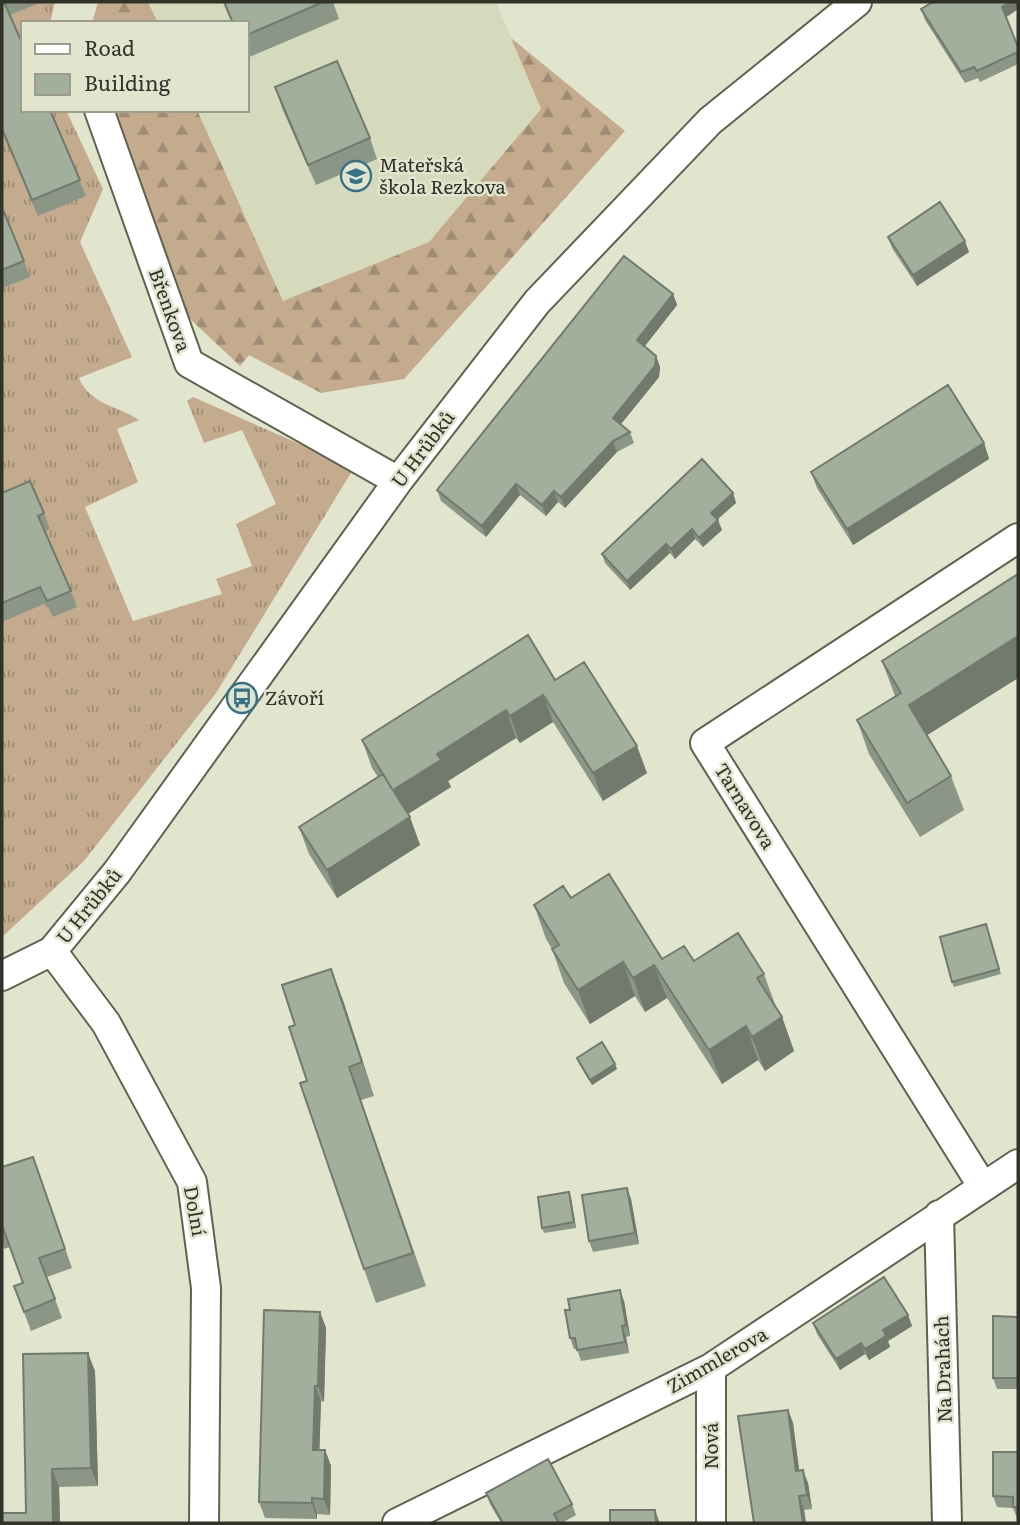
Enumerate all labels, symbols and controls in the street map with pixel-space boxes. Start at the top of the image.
legend [21,21,248,112]
text: Road [84,31,135,62]
text: Building [84,66,171,97]
place label: Mateřská škola Rezkova [379,150,507,200]
school or university icon: Mateřská škola Rezkova [339,159,373,193]
street label: Břenkova [143,264,199,356]
street label: U Hrůbků [384,404,461,493]
bus stop icon: Závoří [225,681,259,715]
place label: Závoří [265,683,324,711]
street label: Tarnavova [708,757,784,854]
street label: U Hrůbků [49,861,128,949]
street label: Dolní [178,1183,214,1238]
street label: Na Drahách [926,1315,958,1423]
street label: Zimmlerova [661,1319,773,1399]
street label: Nová [696,1422,724,1469]

